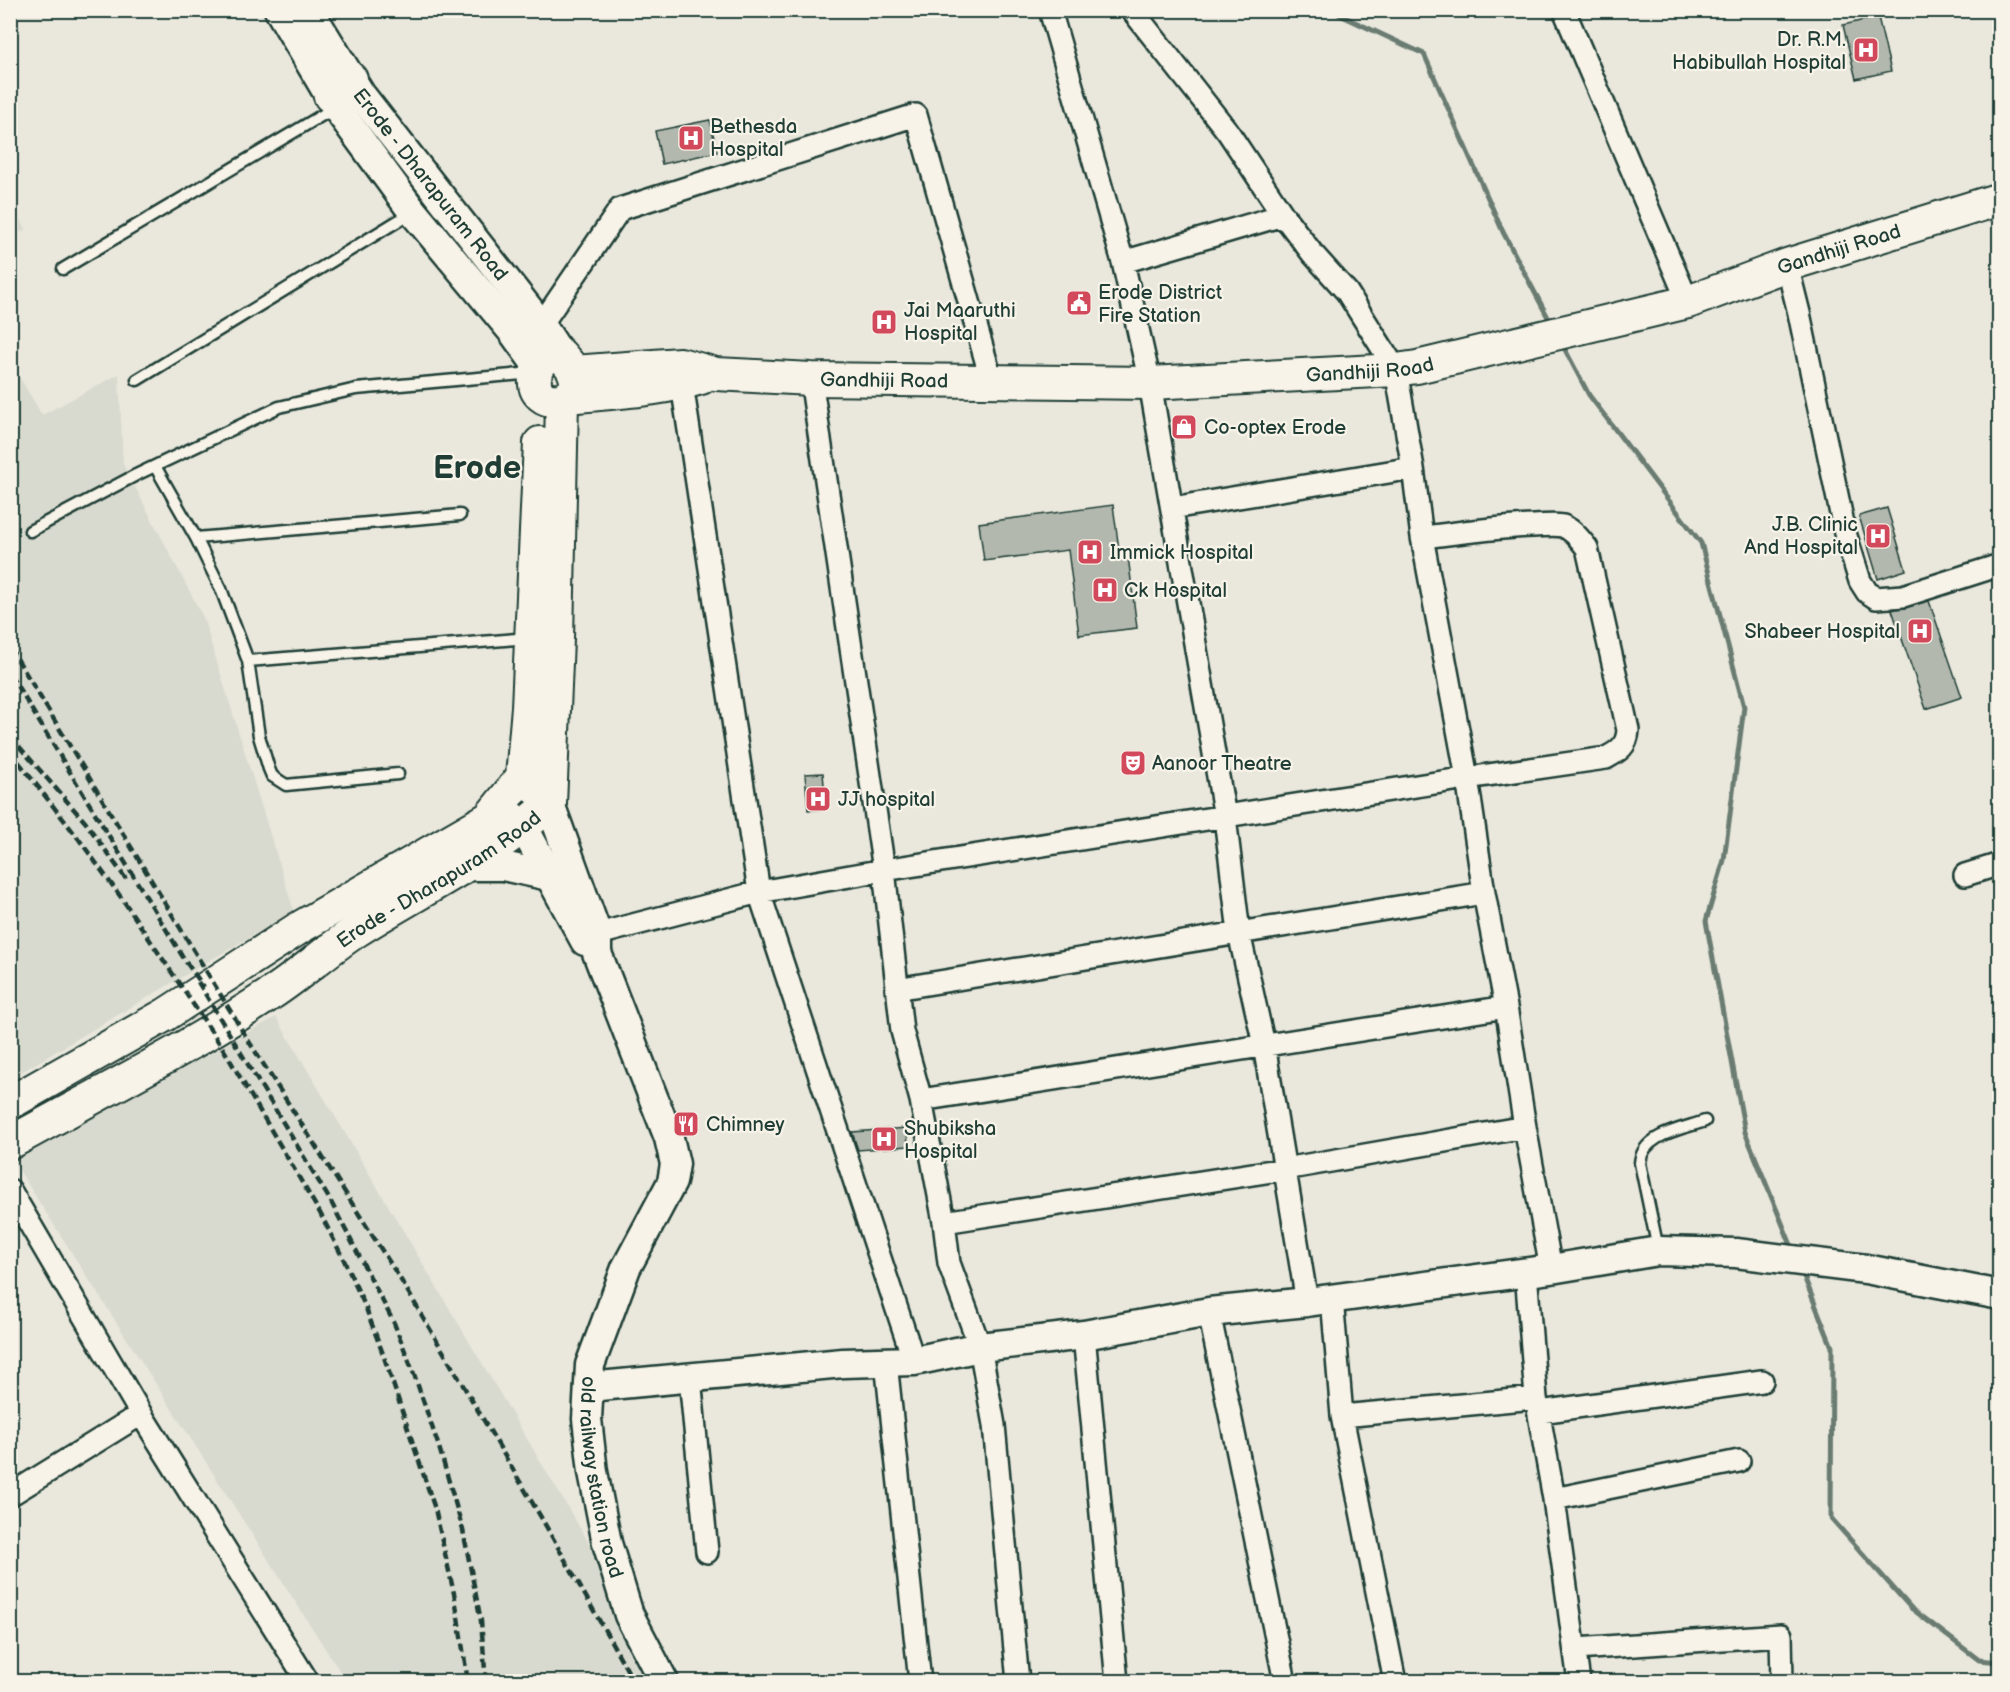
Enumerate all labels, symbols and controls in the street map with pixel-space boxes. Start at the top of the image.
place label: Dr. R.M. Habibullah Hospital [1672,28,1846,75]
hospital icon: Dr. R.M. Habibullah Hospital [1851,35,1881,65]
street label: Erode - Dharapuram Road [347,84,513,286]
place label: Bethesda Hospital [710,115,797,162]
hospital icon: Bethesda Hospital [676,123,706,153]
street label: Gandhiji Road [1774,219,1904,281]
place label: Erode District Fire Station [1098,281,1222,328]
public building icon: Erode District Fire Station [1064,288,1094,318]
place label: Jai Maaruthi Hospital [904,299,1016,346]
hospital icon: Jai Maaruthi Hospital [869,307,899,337]
street label: Gandhiji Road [1305,352,1436,388]
street label: Gandhiji Road [820,368,948,394]
shop icon: Co-optex Erode [1169,412,1199,442]
place label: Co-optex Erode [1204,416,1346,440]
district label: Erode [433,449,521,488]
place label: J.B. Clinic And Hospital [1744,513,1858,560]
hospital icon: J.B. Clinic And Hospital [1863,521,1893,551]
hospital icon: Immick Hospital [1075,537,1105,567]
place label: Immick Hospital [1110,541,1253,565]
hospital icon: Ck Hospital [1090,575,1120,605]
place label: Ck Hospital [1124,579,1227,603]
hospital icon: Shabeer Hospital [1905,616,1935,646]
place label: Shabeer Hospital [1744,620,1900,644]
theatre icon: Aanoor Theatre [1118,748,1148,778]
place label: Aanoor Theatre [1152,752,1292,776]
hospital icon: JJ hospital [803,784,833,814]
place label: JJ hospital [838,788,935,812]
street label: Erode - Dharapuram Road [332,806,546,954]
restaurant icon: Chimney [671,1109,701,1139]
place label: Chimney [706,1113,784,1137]
place label: Shubiksha Hospital [904,1117,996,1164]
hospital icon: Shubiksha Hospital [869,1124,899,1154]
street label: old railway station road [574,1376,628,1581]

